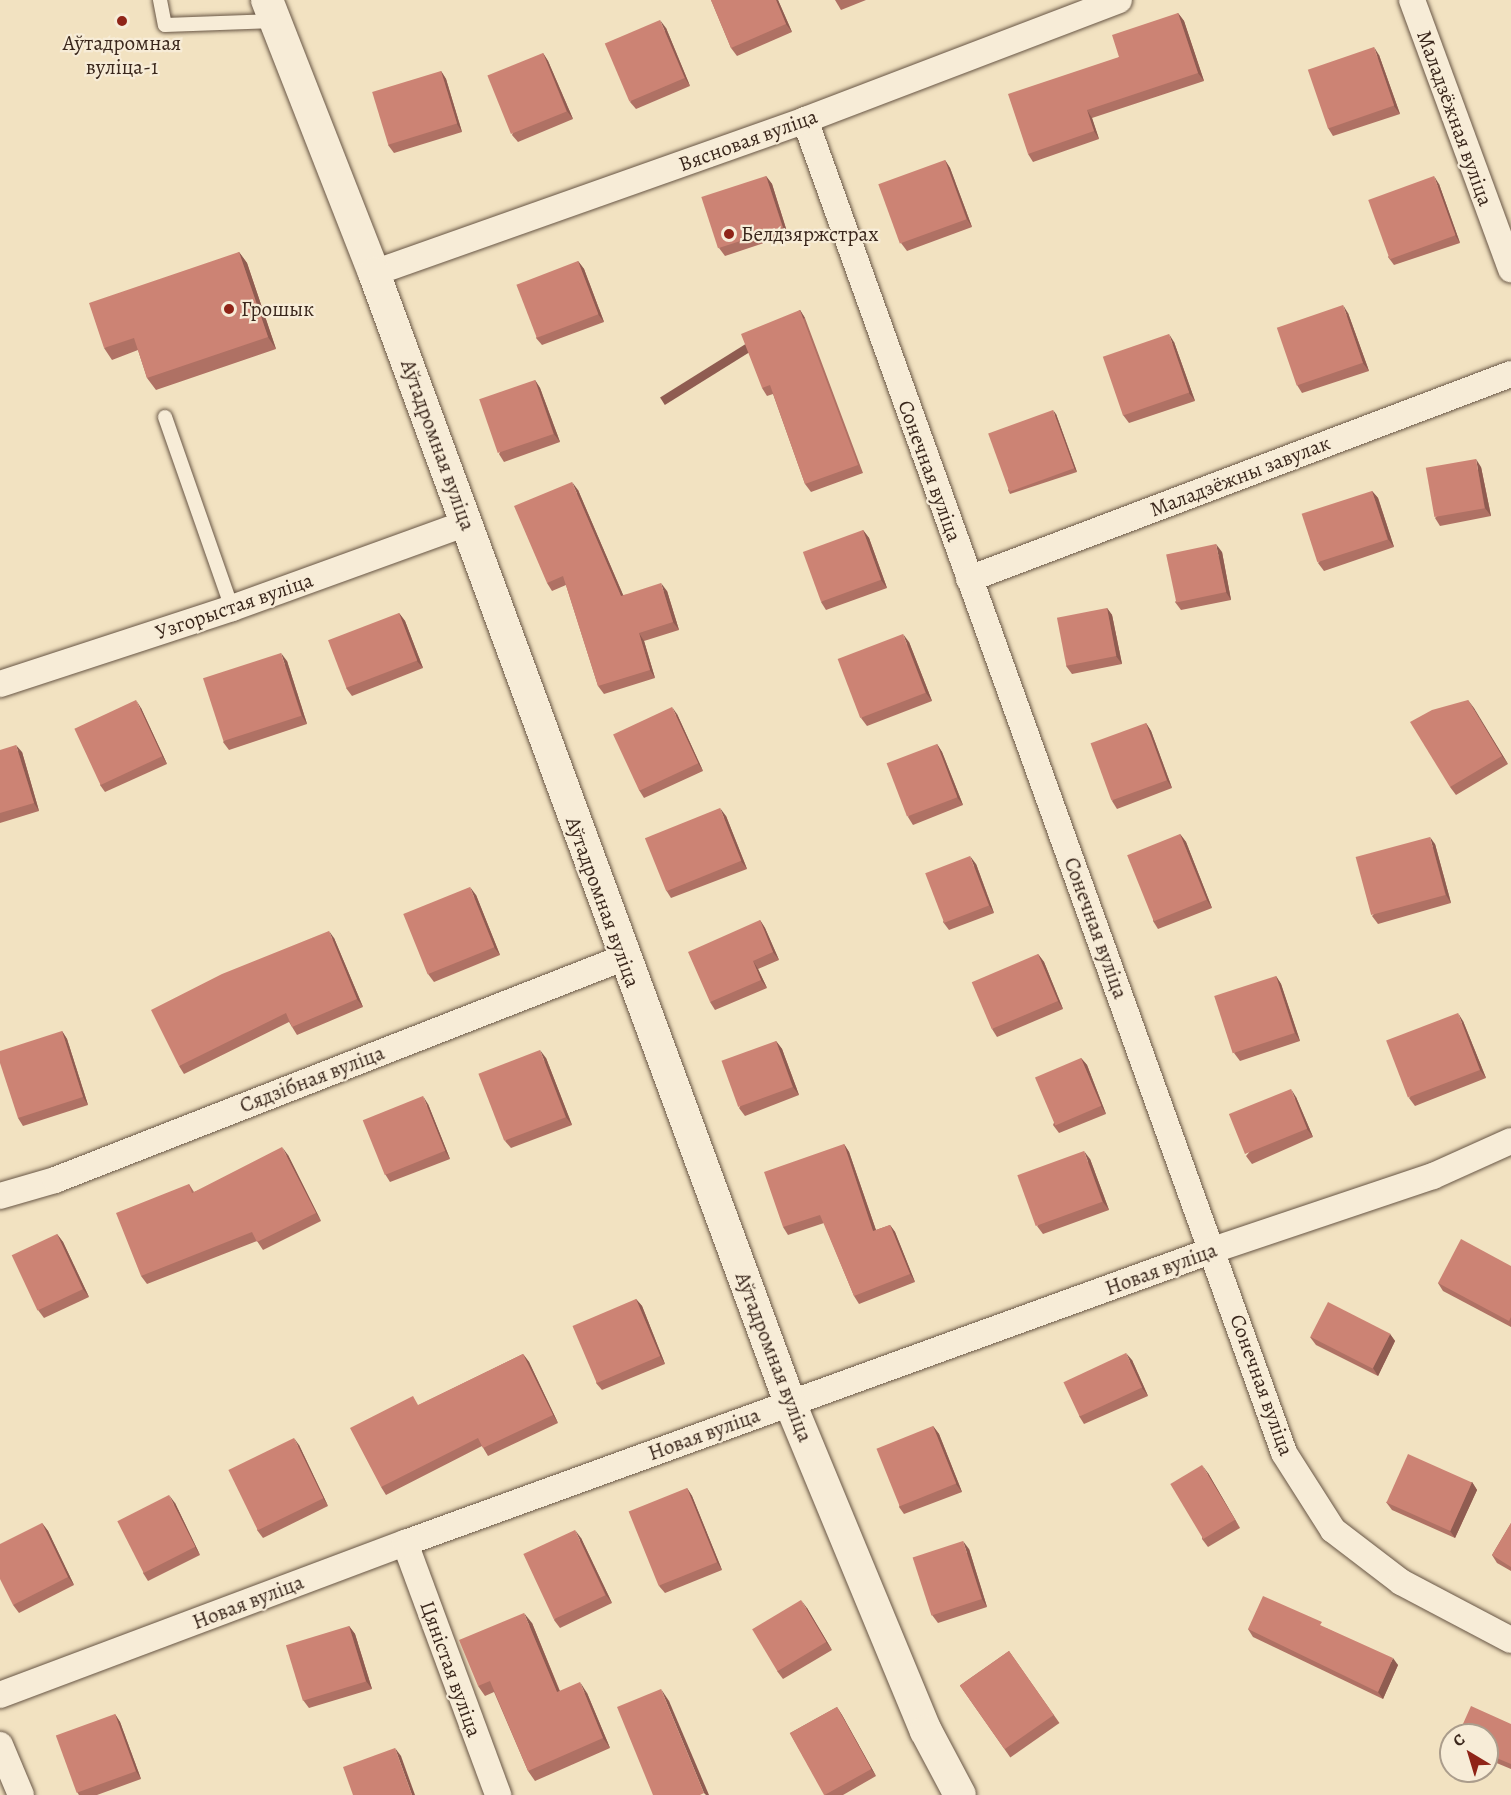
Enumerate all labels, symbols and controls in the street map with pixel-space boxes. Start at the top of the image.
marker: Аўтадромная вуліца-1 [115,14,129,28]
street label: Маладзёжная вуліца [1412,27,1498,209]
place label: Аўтадромная вуліца-1 [63,30,181,80]
street label: Вясновая вуліца [675,103,821,177]
place label: Белдзяржстрах [741,221,878,247]
marker: Белдзяржстрах [722,227,736,241]
place label: Грошык [241,296,314,322]
marker: Грошык [222,302,236,316]
street label: Аўтадромная вуліца [395,356,481,534]
street label: Сонечная вуліца [893,397,967,545]
street label: Маладзёжны завулак [1146,430,1334,522]
street label: Узгорыстая вуліца [152,567,316,645]
street label: Аўтадромная вуліца [560,813,646,991]
street label: Сонечная вуліца [1059,854,1133,1002]
street label: Сядзібная вуліца [236,1040,388,1118]
street label: Новая вуліца [1102,1237,1220,1301]
street label: Аўтадромная вуліца [730,1269,818,1445]
street label: Сонечная вуліца [1225,1311,1299,1459]
street label: Новая вуліца [645,1402,763,1466]
street label: Новая вуліца [189,1569,307,1635]
street label: Цяністая вуліца [415,1598,487,1740]
north arrow [1439,1723,1499,1783]
text: С [1448,1729,1470,1752]

